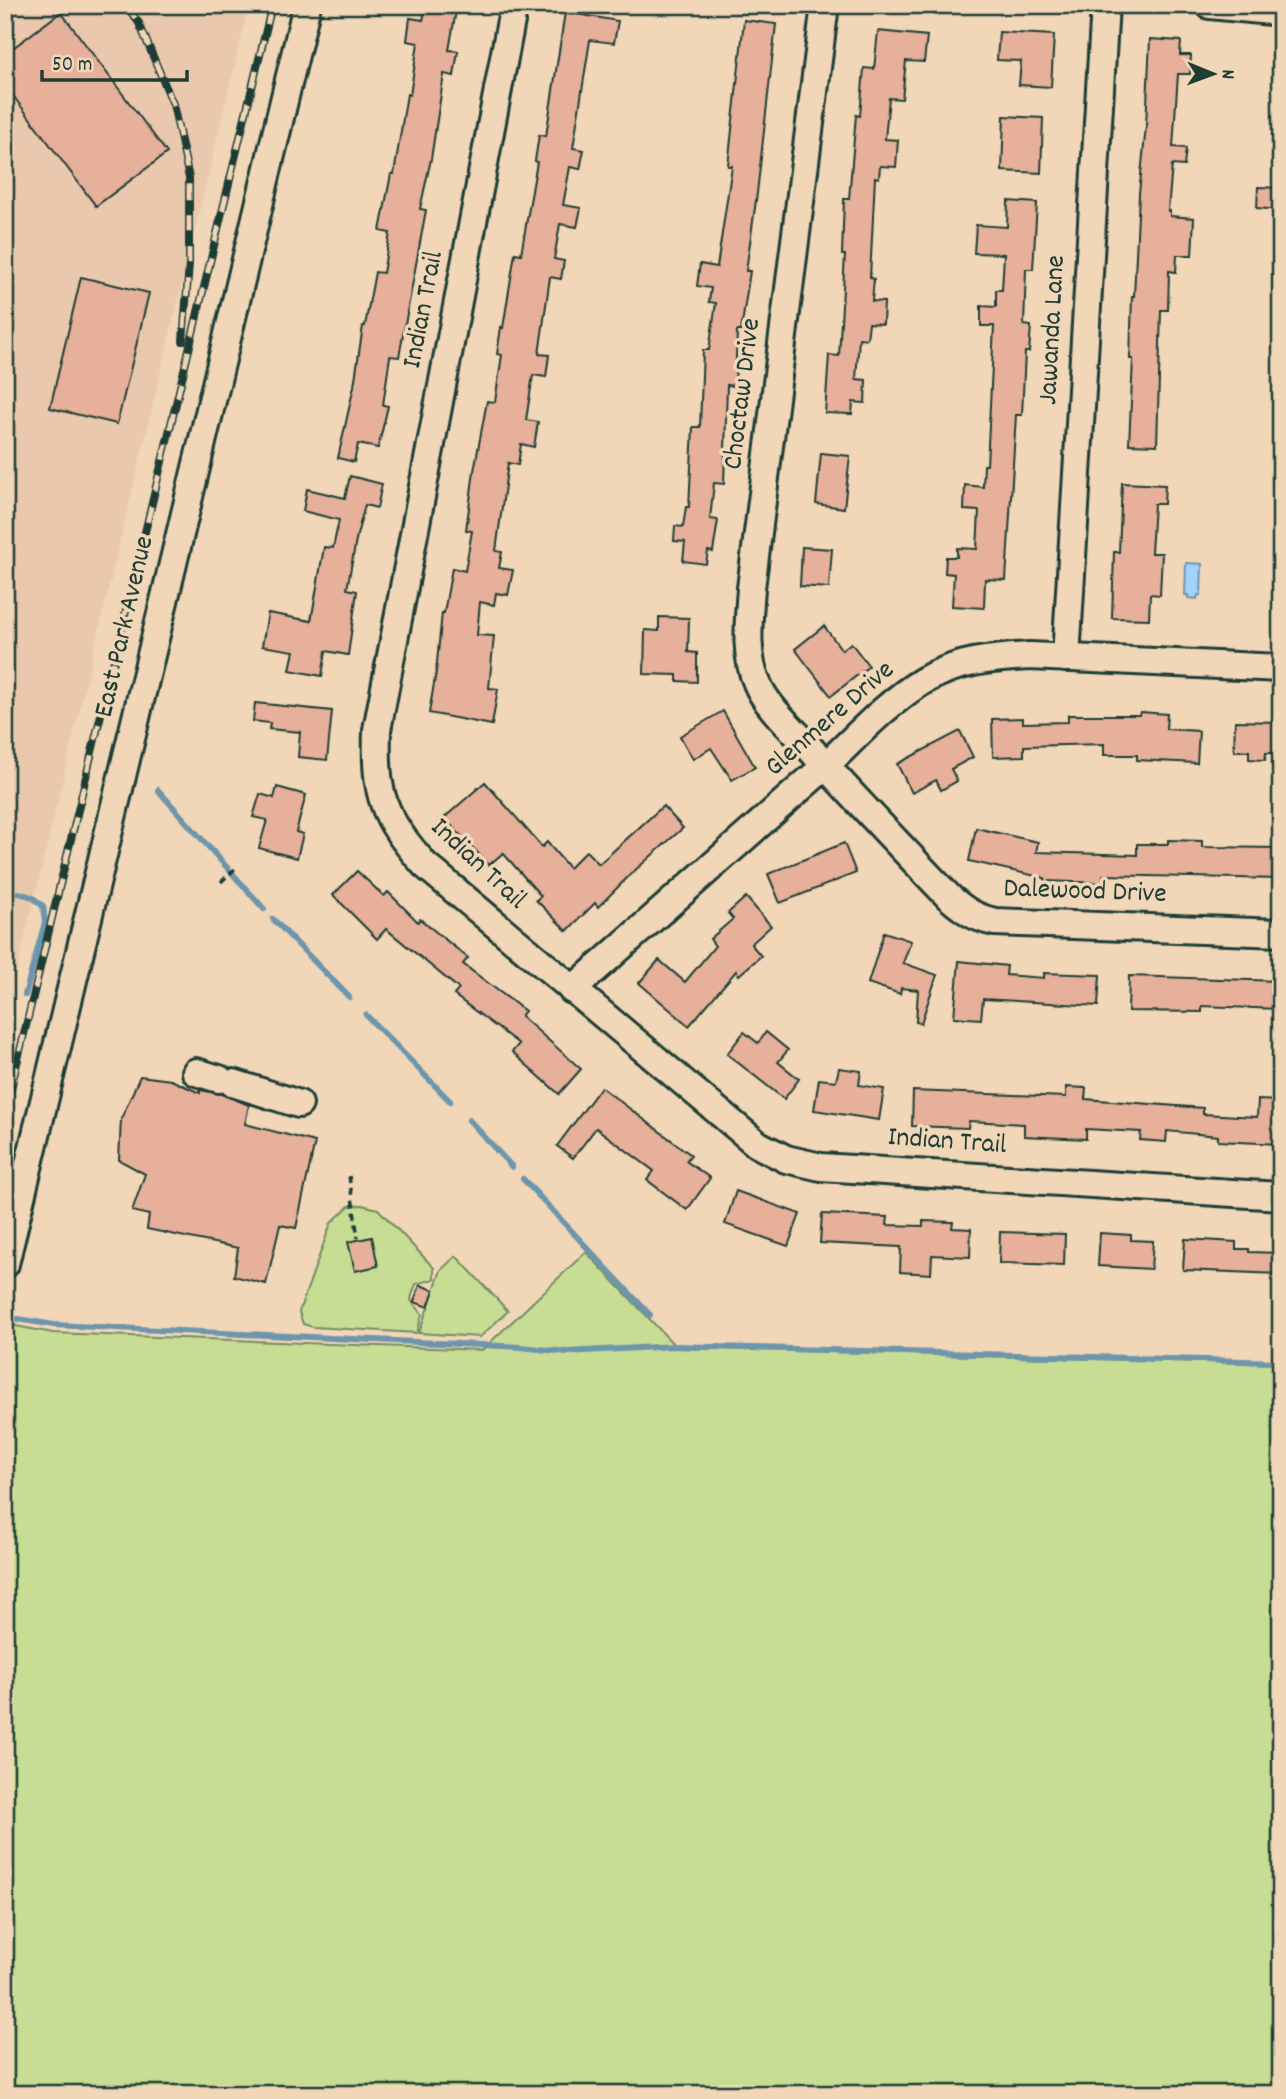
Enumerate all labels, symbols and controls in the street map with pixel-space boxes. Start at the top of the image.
scale bar [42,38,187,82]
north arrow [1178,38,1248,108]
text: 50 m [52,51,92,81]
text: N [1213,69,1240,79]
street label: Indian Trail [394,248,456,372]
street label: Jawanda Lane [1030,254,1078,406]
street label: Choctaw Drive [715,316,773,472]
street label: East Park Avenue [86,532,166,722]
street label: Glenmere Drive [757,652,905,788]
street label: Indian Trail [420,810,534,920]
street label: Dalewood Drive [1003,870,1167,916]
street label: Indian Trail [886,1119,1008,1167]

